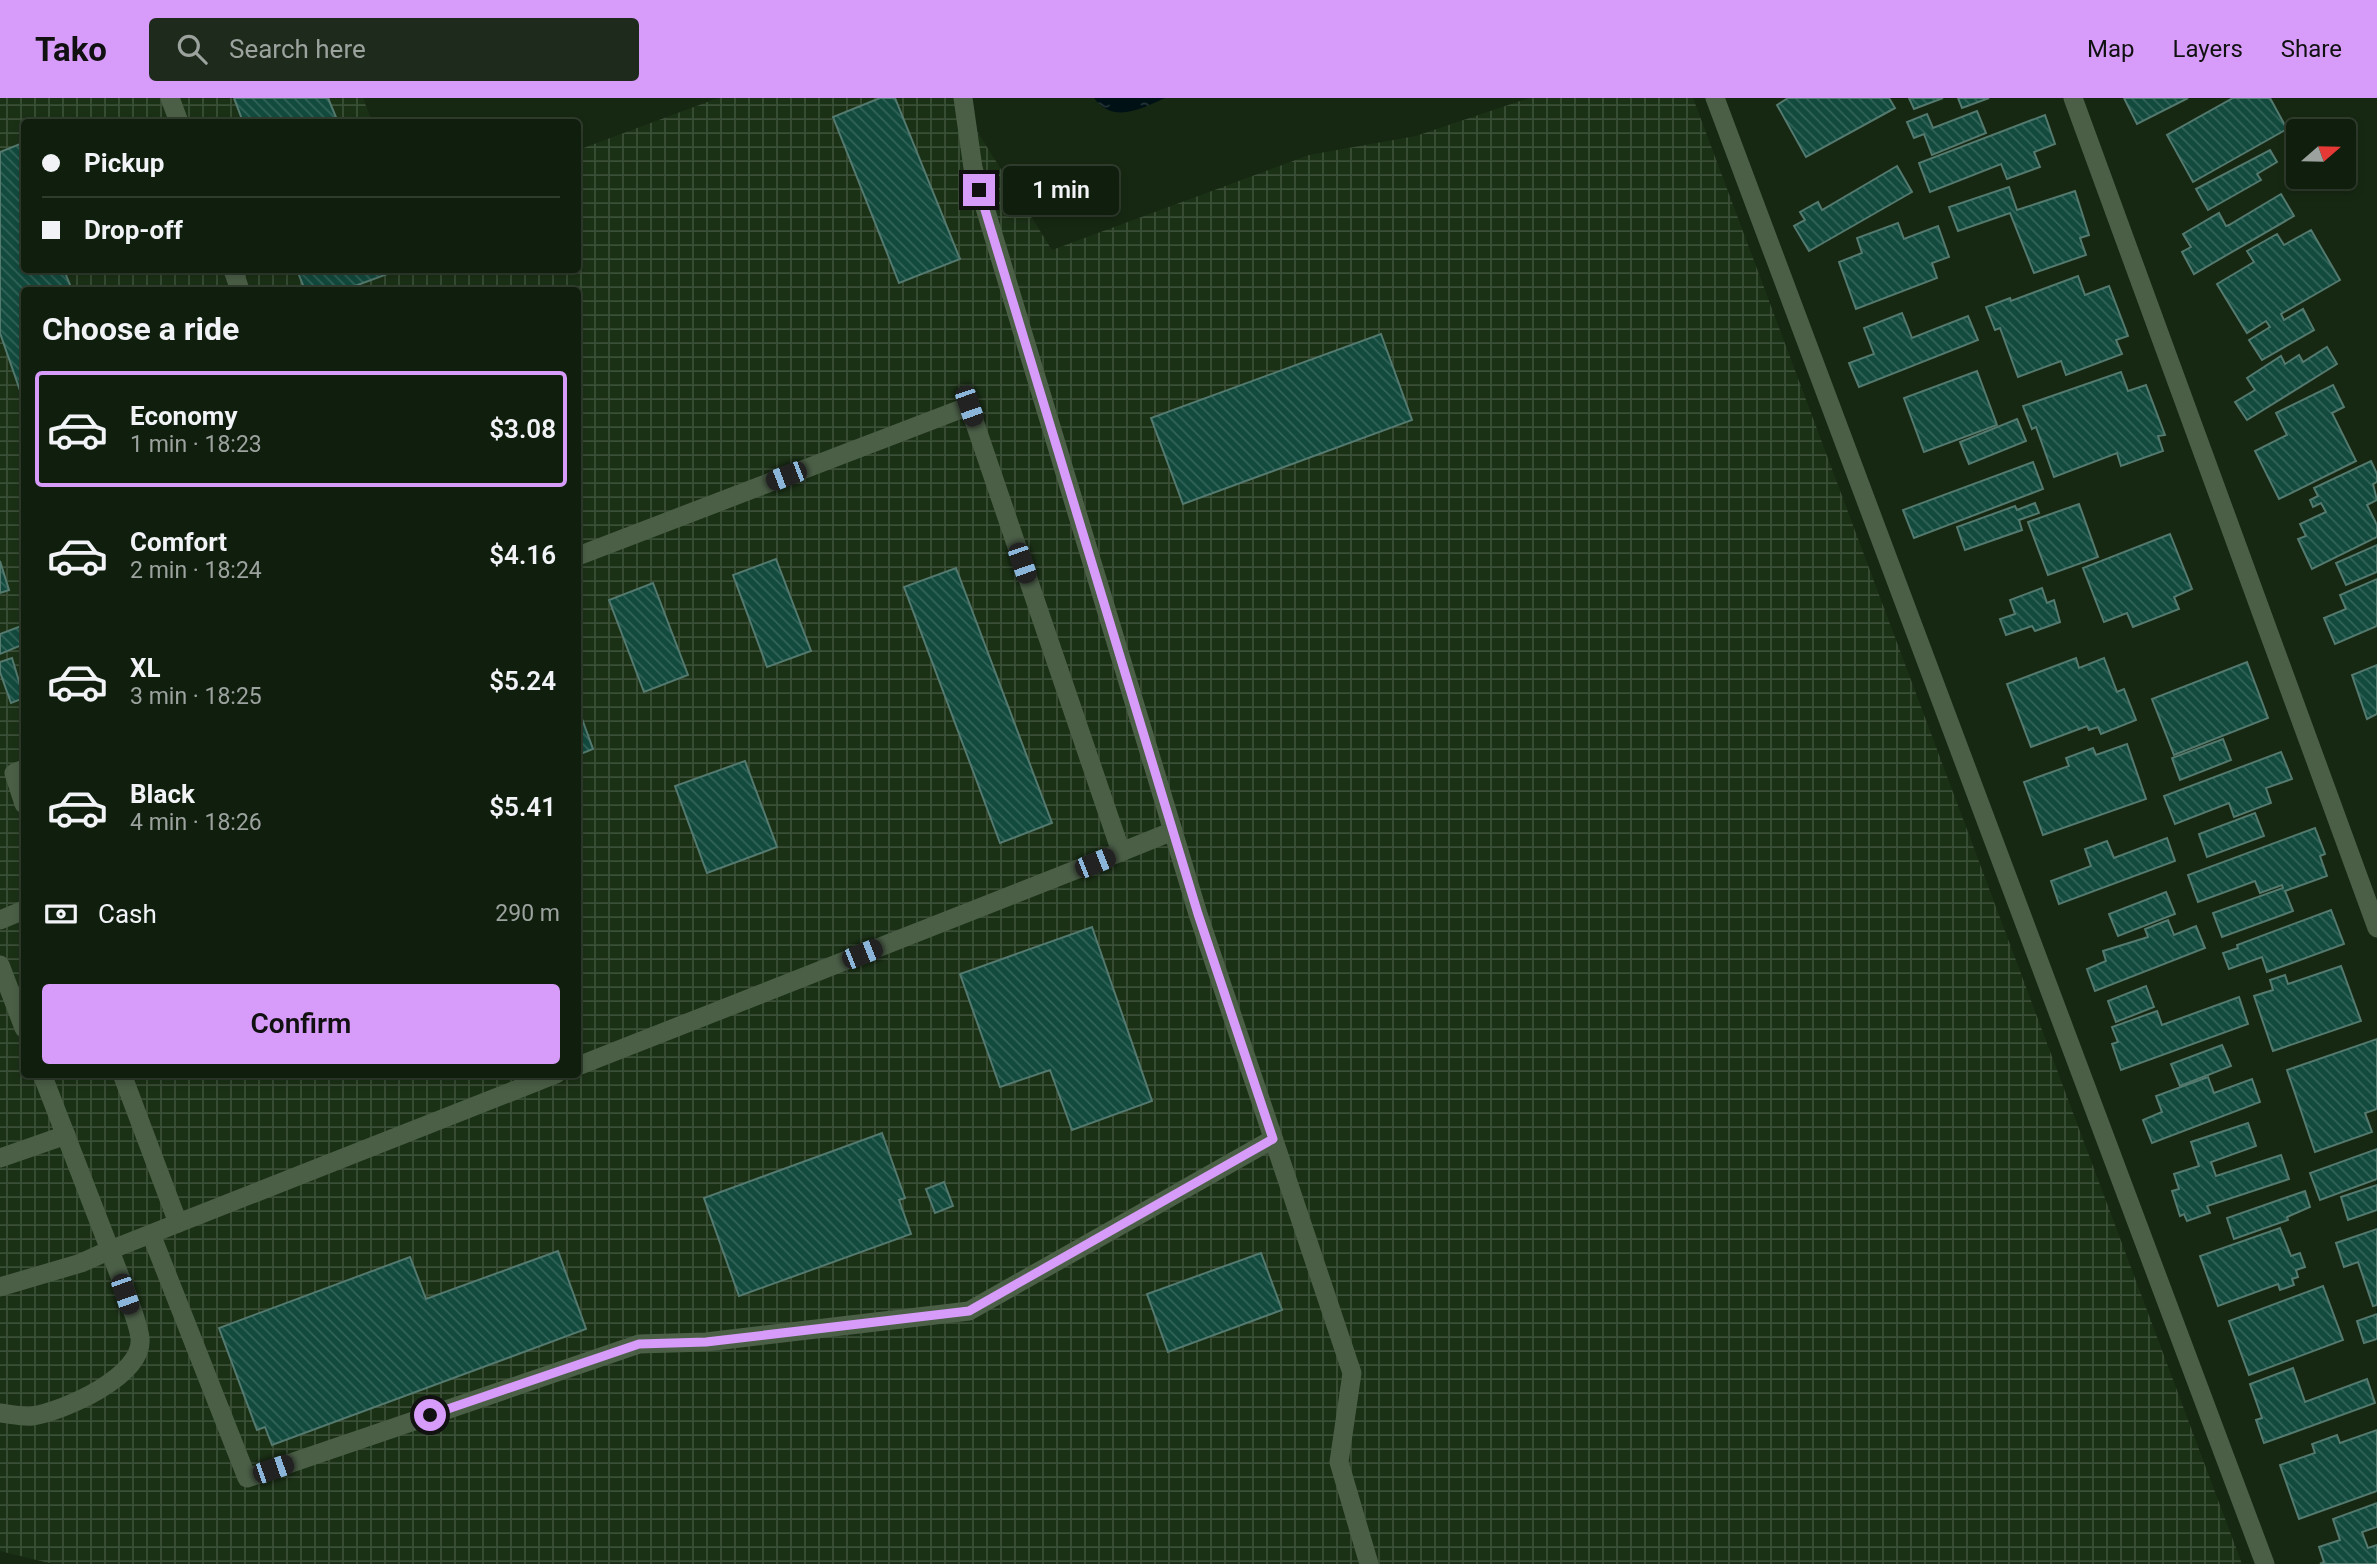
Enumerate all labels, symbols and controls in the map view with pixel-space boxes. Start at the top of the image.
search box [149,18,639,81]
text: Tako [35,30,107,69]
icon: search [173,30,211,68]
text: Search here [229,34,366,64]
text: Map [2087,35,2135,63]
text: Layers [2173,35,2243,63]
text: Share [2281,35,2342,63]
north arrow [2286,119,2356,189]
map controls [2286,119,2356,189]
text: Pickup [84,148,164,178]
callout: 1 min [1004,166,1119,214]
route end [963,174,995,206]
text: 1 min [1032,177,1090,204]
text: Drop-off [84,215,183,245]
text: Choose a ride [42,310,239,348]
car [953,383,986,429]
icon: car [46,398,109,461]
text: Economy [130,401,237,431]
text: $3.08 [489,414,556,444]
text: 1 min · 18:23 [130,431,262,458]
car [763,459,810,493]
icon: car [46,524,109,587]
text: Comfort [130,527,227,557]
text: $4.16 [489,540,556,570]
car [1006,540,1039,586]
text: 2 min · 18:24 [130,557,262,584]
icon: car [46,650,109,713]
text: XL [130,653,161,683]
text: $5.24 [489,666,556,696]
text: 3 min · 18:25 [130,683,262,710]
icon: car [46,776,109,839]
text: Black [130,779,195,809]
text: $5.41 [489,792,556,822]
text: 4 min · 18:26 [130,809,262,836]
car [1072,845,1119,881]
icon: cash [42,895,80,933]
text: Cash [98,899,157,929]
text: 290 m [495,900,560,927]
car [839,936,886,972]
button: Confirm [42,984,560,1064]
car [109,1271,142,1317]
route start [414,1399,446,1431]
car [250,1452,297,1486]

